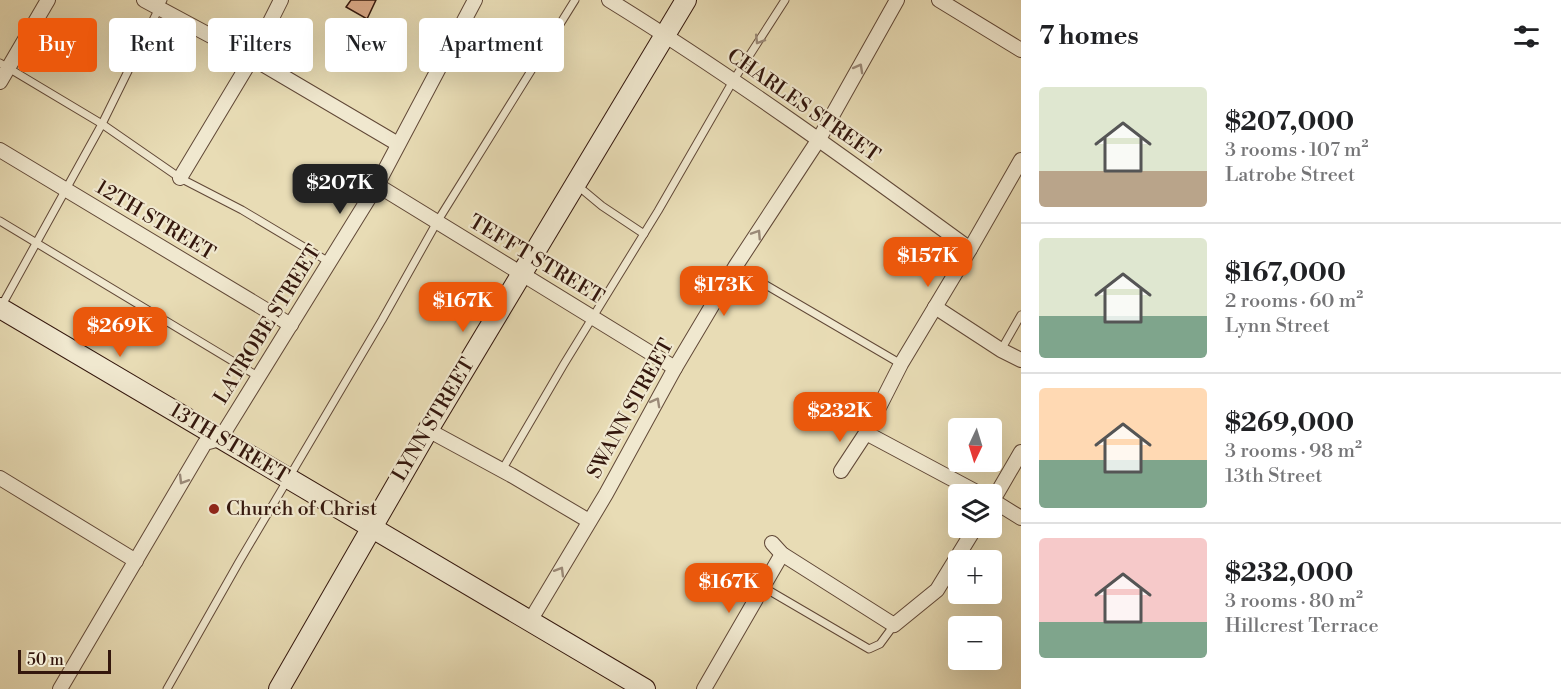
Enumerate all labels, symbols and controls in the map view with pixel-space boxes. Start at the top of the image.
chip: Buy [18,18,97,72]
chip: Rent [109,18,196,72]
chip: Filters [208,18,313,72]
chip: New [325,18,407,72]
chip: Apartment [419,18,564,72]
text: 7 homes [1039,20,1139,52]
icon: filters [1510,20,1543,53]
one-way arrow [755,33,766,44]
street label: CHARLES STREET [722,44,884,168]
one-way arrow [851,64,863,74]
text: $207,000 [1225,106,1354,138]
icon: home [1087,111,1159,183]
text: 3 rooms · 107 m² [1225,138,1369,163]
text: Latrobe Street [1225,163,1355,188]
pin: $207K [298,164,382,215]
text: $207K [307,171,373,196]
street label: 12TH STREET [91,175,219,267]
street label: TEFFT STREET [464,210,608,310]
one-way arrow [749,230,760,241]
pin: $157K [886,237,970,288]
street label: LATROBE STREET [209,241,327,409]
text: $157K [897,244,959,269]
text: $167,000 [1225,257,1346,289]
icon: home [1087,262,1159,334]
pin: $173K [682,266,766,317]
text: $173K [694,273,754,298]
pin: $167K [421,282,505,333]
text: $167K [433,289,493,314]
text: 2 rooms · 60 m² [1225,289,1363,314]
pin: $269K [78,307,162,358]
text: $269K [87,314,153,339]
text: Lynn Street [1225,314,1330,339]
street label: SWANN STREET [582,335,680,483]
street label: LYNN STREET [387,354,481,486]
pin: $232K [798,392,882,443]
one-way arrow [649,397,660,408]
street label: 13TH STREET [165,399,293,489]
text: $232K [807,399,873,424]
text: $269,000 [1225,407,1354,439]
icon: home [1087,412,1159,484]
north arrow [948,418,1002,472]
map controls [948,418,1002,670]
text: 3 rooms · 98 m² [1225,439,1362,464]
text: 13th Street [1225,464,1322,489]
one-way arrow [179,474,191,484]
button: layers [948,484,1002,538]
place label: Church of Christ [226,497,377,522]
marker: Church of Christ [207,502,221,516]
button: + [948,550,1002,604]
text: $232,000 [1225,557,1353,589]
icon: home [1087,562,1159,634]
pin: $167K [687,563,771,614]
one-way arrow [552,567,564,577]
text: $167K [699,570,759,595]
text: 3 rooms · 80 m² [1225,589,1363,614]
text: Hillcrest Terrace [1225,614,1379,639]
button: − [948,616,1002,670]
scale bar [18,647,111,674]
text: 50 m [27,650,64,670]

